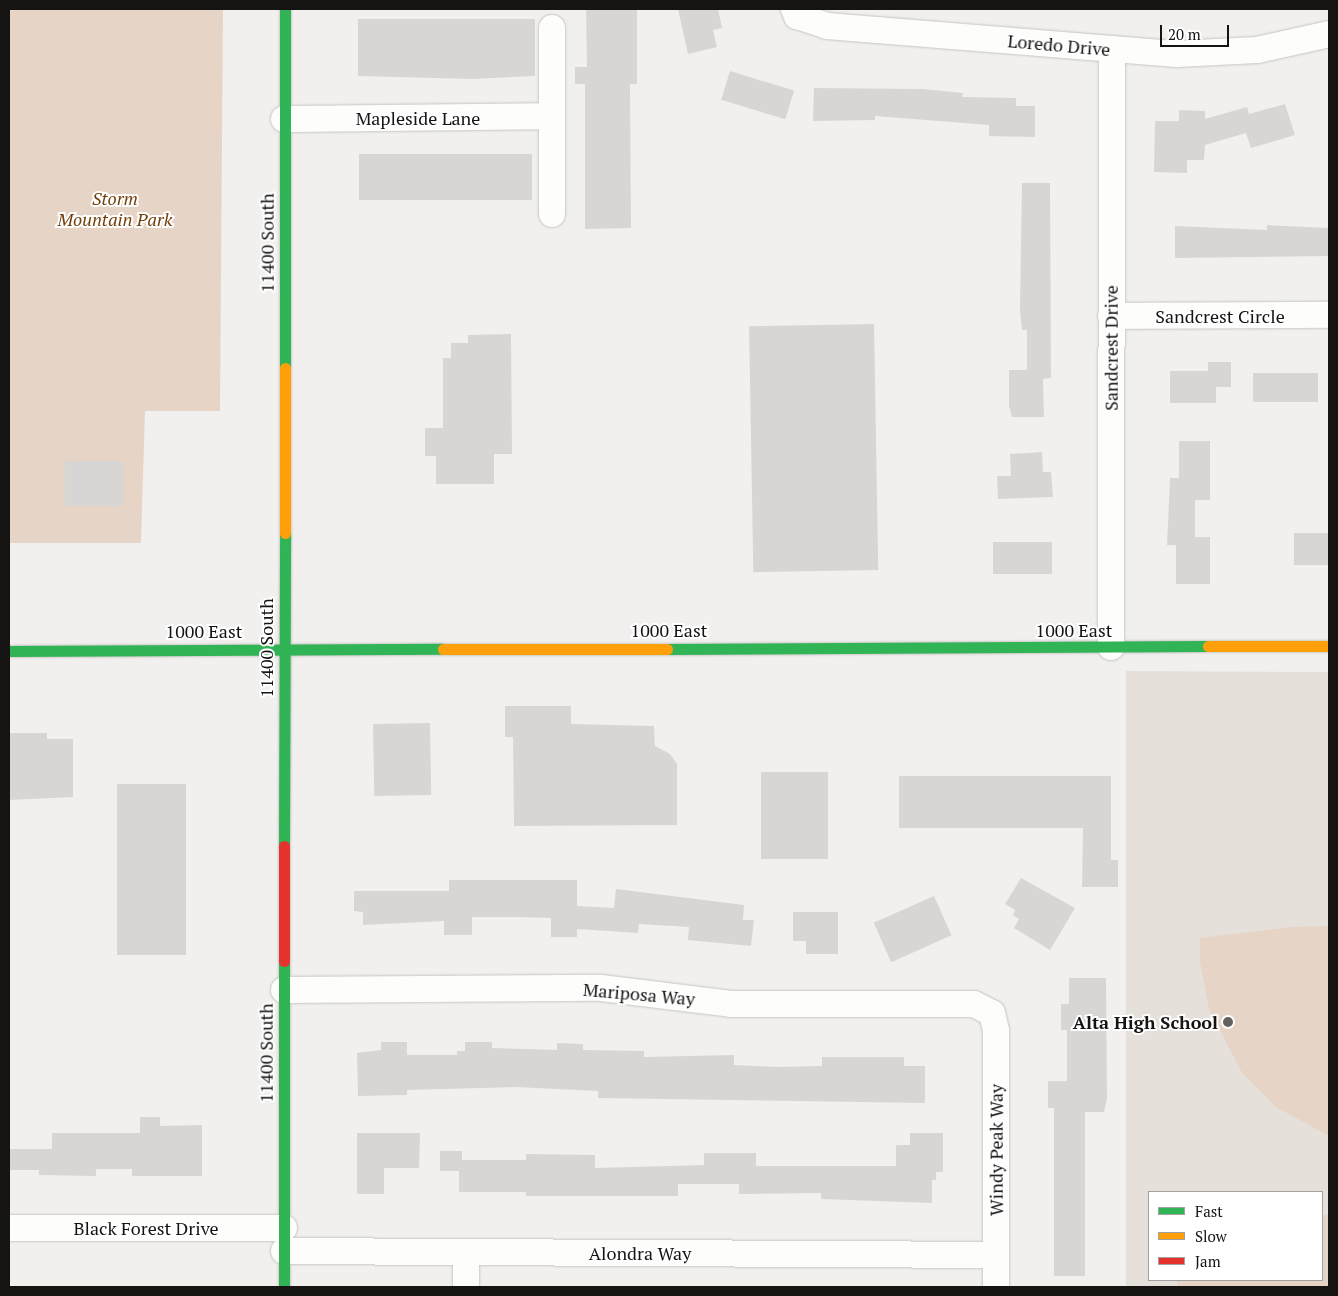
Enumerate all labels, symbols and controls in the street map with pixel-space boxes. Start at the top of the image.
scale bar [1163,15,1232,47]
text: 20 m [1168,24,1201,44]
street label: Loredo Drive [1007,30,1111,60]
street label: Mapleside Lane [356,107,480,129]
park label: Storm Mountain Park [58,188,172,230]
street label: 11400 South [256,193,278,293]
street label: Sandcrest Drive [1100,285,1122,411]
street label: Sandcrest Circle [1155,305,1285,327]
street label: 11400 South [255,598,277,698]
street label: 1000 East [631,619,707,641]
street label: 1000 East [1036,619,1112,641]
street label: 1000 East [166,620,242,642]
street label: Mariposa Way [582,978,696,1010]
street label: 11400 South [255,1003,277,1103]
place label: Alta High School [1073,1011,1218,1033]
marker: Alta High School [1222,1016,1234,1028]
street label: Windy Peak Way [985,1084,1007,1216]
legend [1148,1191,1323,1281]
text: Fast [1195,1201,1223,1221]
street label: Black Forest Drive [73,1217,219,1239]
text: Slow [1195,1226,1227,1246]
street label: Alondra Way [589,1242,691,1264]
text: Jam [1195,1251,1221,1271]

